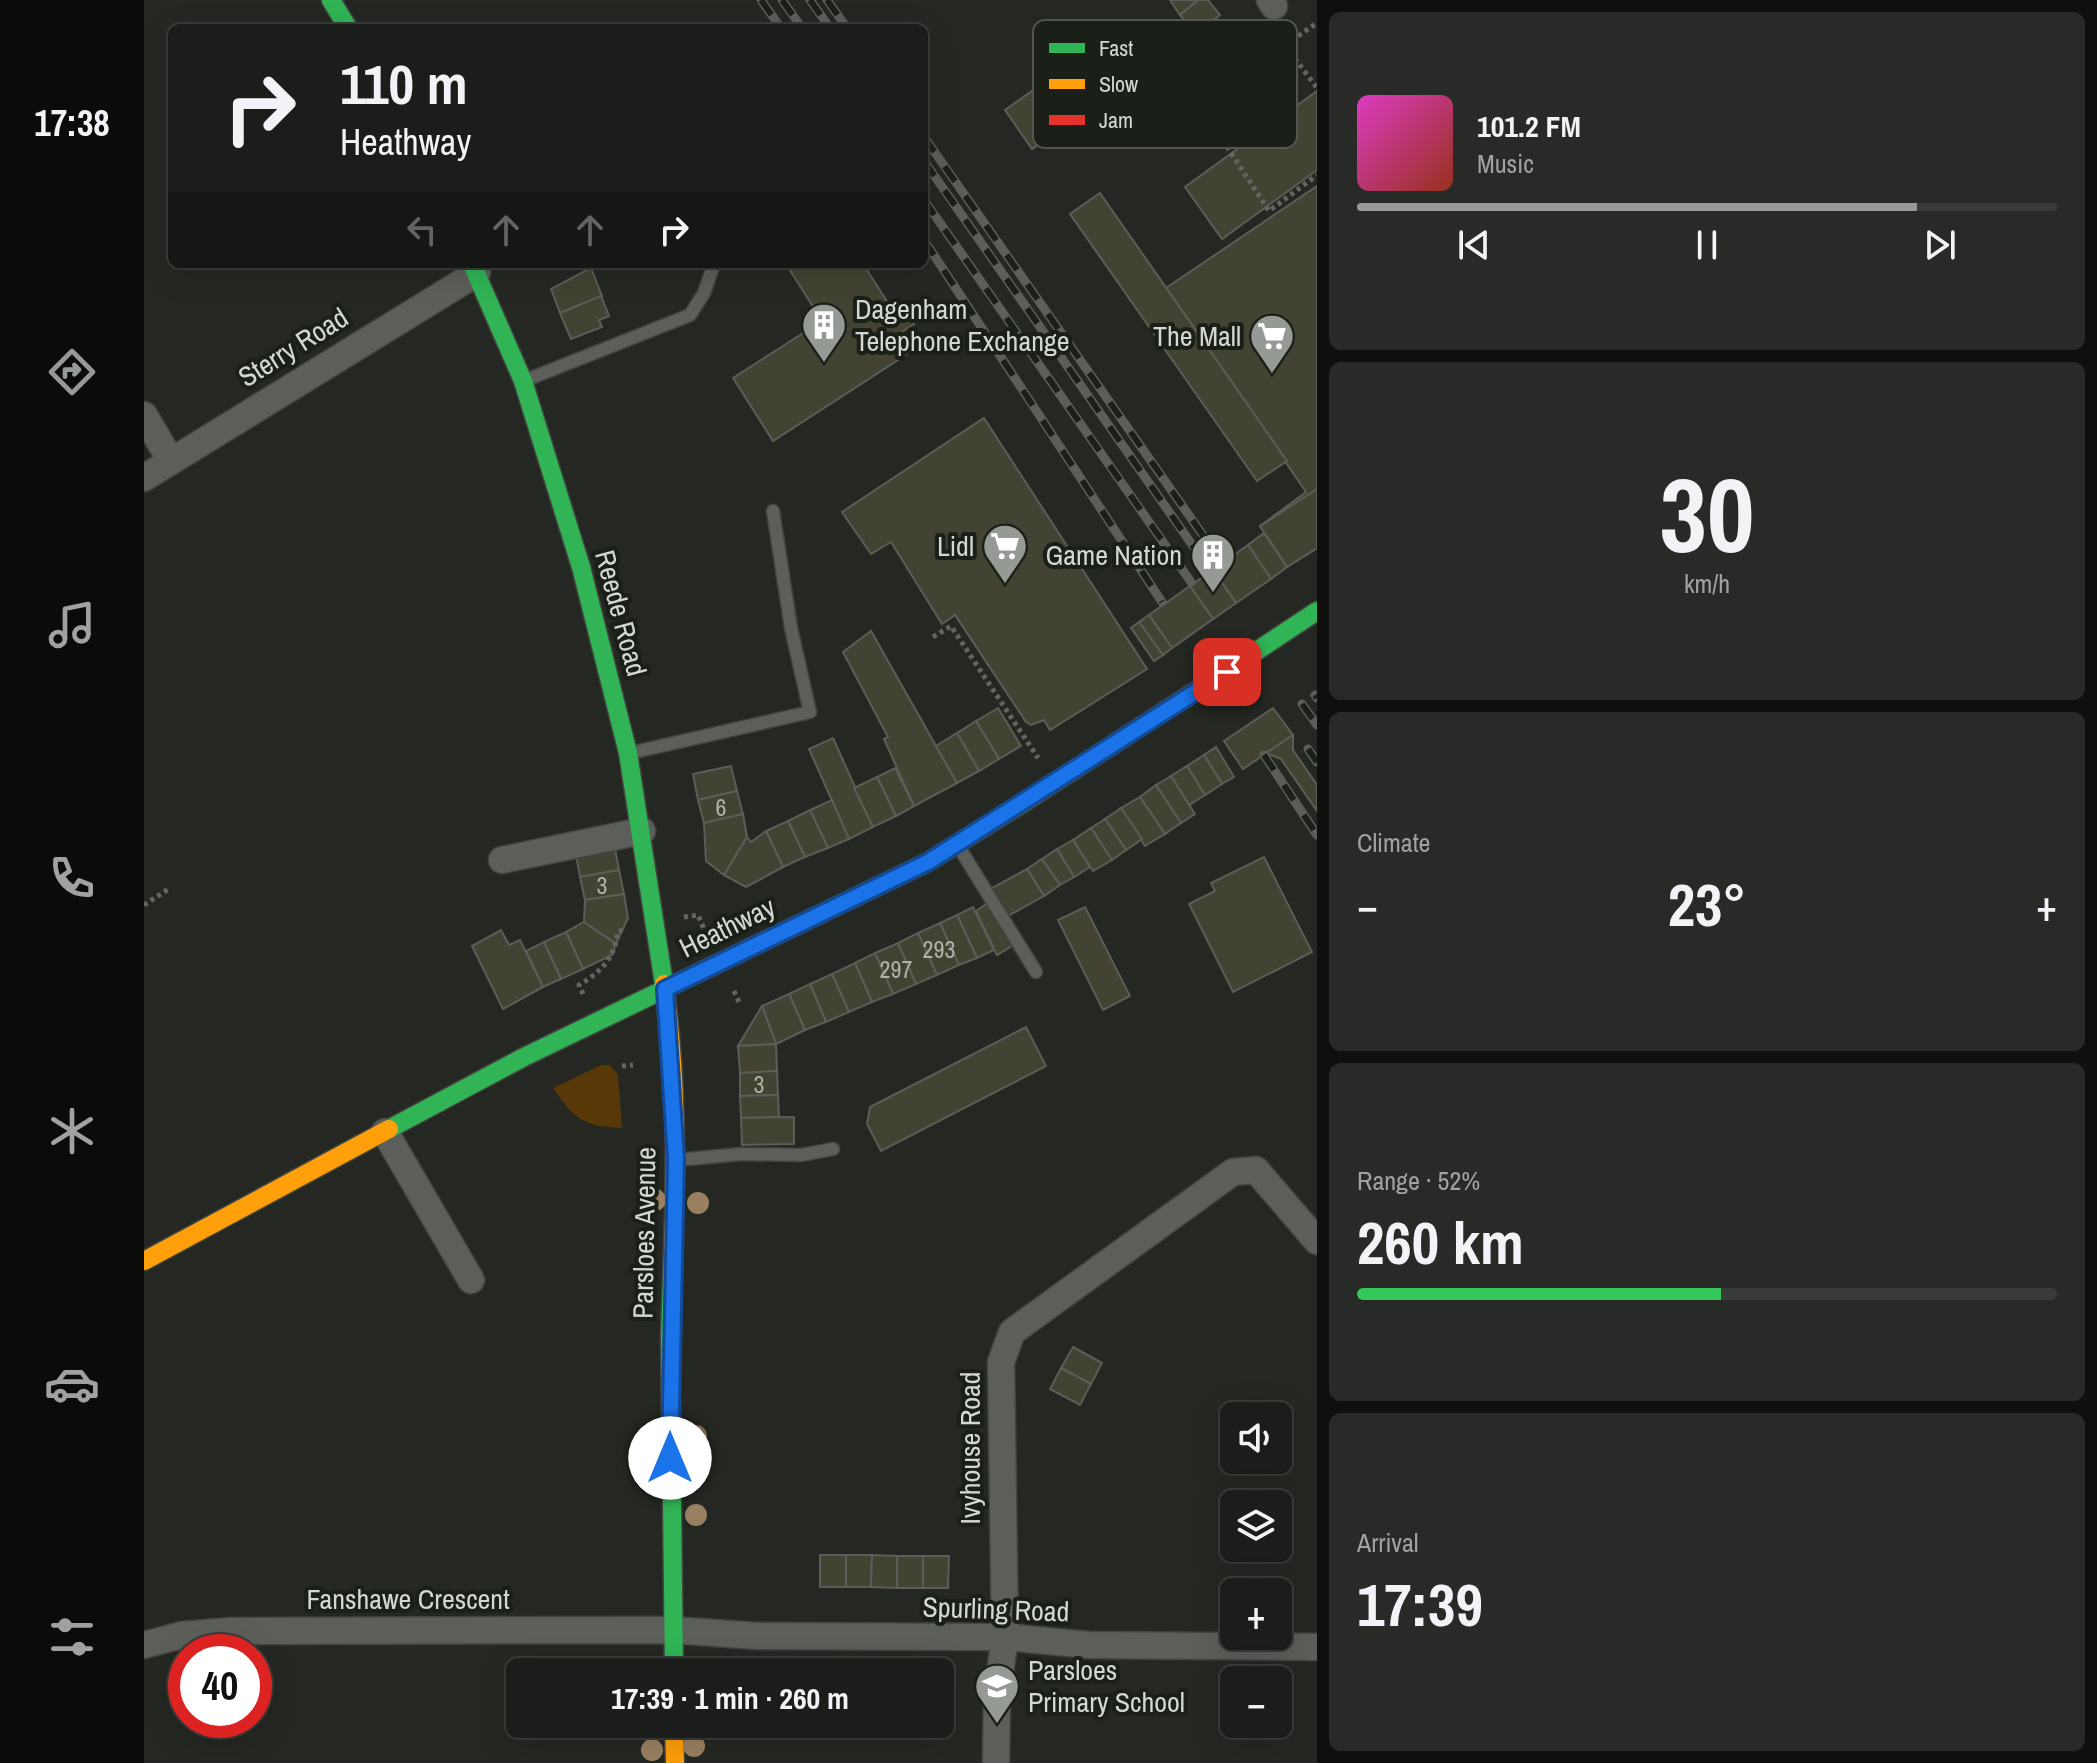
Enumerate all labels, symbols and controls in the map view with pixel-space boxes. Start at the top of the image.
legend [1033,20,1297,148]
text: Fast [1099,33,1133,63]
text: 110 m [340,46,468,121]
icon: right [208,56,312,160]
text: Slow [1099,69,1138,99]
text: 17:38 [34,99,110,147]
text: Jam [1099,105,1133,135]
text: 101.2 FM [1477,106,1581,146]
text: Heathway [340,118,471,166]
text: Music [1477,146,1534,181]
icon: left [400,208,444,252]
icon: ahead [484,208,528,252]
icon: ahead [568,208,612,252]
icon: right [652,208,696,252]
icon: previous [1452,223,1496,267]
icon: pause [1685,223,1729,267]
icon: next [1918,223,1962,267]
place label: Dagenham Telephone Exchange [855,290,1069,360]
street label: Sterry Road [231,298,355,396]
building icon: Dagenham Telephone Exchange [800,301,848,364]
supermarket icon: The Mall [1248,312,1296,375]
place label: The Mall [1153,317,1241,355]
icon: directions [44,344,100,400]
text: 30 [1660,444,1754,584]
supermarket icon: Lidl [981,522,1029,585]
place label: Lidl [937,527,974,565]
building icon: Game Nation [1189,531,1237,594]
place label: Game Nation [1045,536,1182,574]
street label: Reede Road [586,546,656,680]
text: km/h [1684,566,1730,601]
icon: music [44,597,100,653]
pin [1193,638,1261,706]
icon: arrive [1205,650,1249,694]
house number: 6 [716,791,726,823]
text: Climate [1357,825,1430,860]
icon: phone [44,850,100,906]
text: 23° [1668,864,1746,945]
house number: 3 [597,869,607,901]
text: − [1357,875,1378,935]
text: + [2036,875,2057,935]
street label: Heathway [673,887,782,966]
house number: 293 [923,933,955,965]
house number: 297 [880,953,912,985]
house number: 3 [754,1068,764,1100]
icon: climate [44,1103,100,1159]
street label: Parsloes Avenue [624,1147,664,1319]
text: Range · 52% [1357,1163,1480,1198]
text: 260 km [1357,1202,1524,1283]
icon: car [44,1356,100,1412]
street label: Ivyhouse Road [951,1371,989,1525]
map controls [1220,1402,1292,1738]
button: sound [1220,1402,1292,1474]
position arrow [628,1416,712,1500]
button: layers [1220,1490,1292,1562]
text: Arrival [1357,1525,1419,1560]
text: 17:39 [1357,1564,1483,1645]
button: + [1220,1578,1292,1650]
street label: Fanshawe Crescent [306,1580,510,1618]
street label: Spurling Road [922,1587,1070,1631]
icon: filters [44,1609,100,1665]
speed limit sign: 40 [168,1634,272,1738]
place label: Parsloes Primary School [1028,1651,1185,1721]
school or university icon: Parsloes Primary School [973,1662,1021,1725]
button: − [1220,1666,1292,1738]
text: 17:39 · 1 min · 260 m [611,1678,849,1718]

